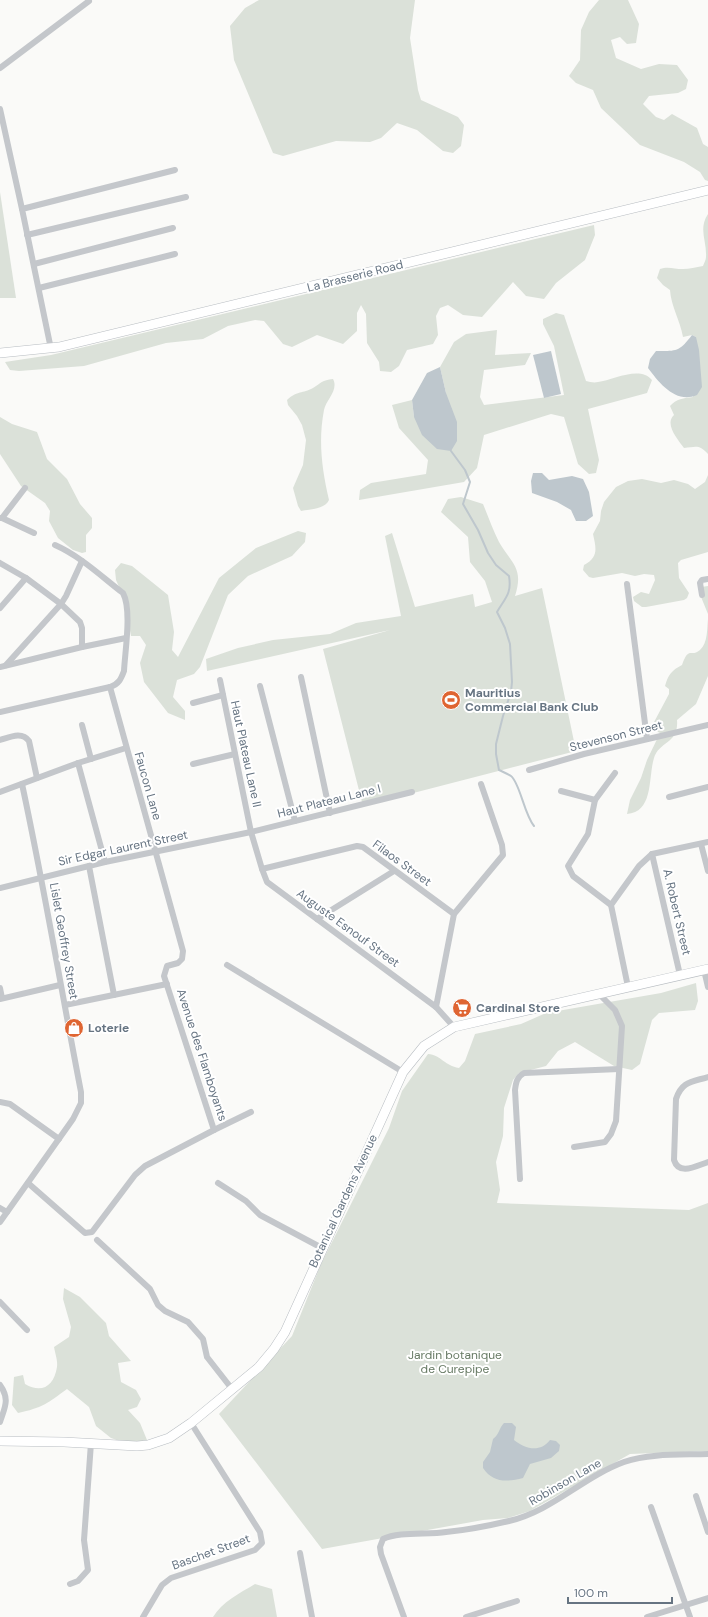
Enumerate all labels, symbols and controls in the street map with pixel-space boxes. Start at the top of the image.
street label: La Brasserie Road [305,256,405,296]
place label: Mauritius Commercial Bank Club [465,685,599,715]
sports icon: Mauritius Commercial Bank Club [440,689,462,711]
street label: Haut Plateau Lane II [227,699,265,809]
street label: Stevenson Street [568,717,664,755]
street label: Faucon Lane [131,750,165,822]
street label: Haut Plateau Lane I [276,780,382,822]
street label: Sir Edgar Laurent Street [57,826,190,870]
street label: Filaos Street [369,836,435,890]
street label: A. Robert Street [659,867,695,957]
street label: Lislet Geoffrey Street [46,881,82,1001]
street label: Auguste Esnouf Street [293,885,403,971]
street label: Avenue des Flamboyants [173,987,231,1123]
supermarket icon: Cardinal Store [451,997,473,1019]
place label: Cardinal Store [476,1000,560,1016]
shop icon: Loterie [63,1017,85,1039]
place label: Loterie [88,1020,129,1036]
street label: Botanical Gardens Avenue [305,1132,381,1270]
park label: Jardin botanique de Curepipe [408,1347,502,1377]
street label: Robinson Lane [526,1455,604,1509]
street label: Baschet Street [170,1530,253,1574]
scale bar [568,1579,672,1605]
text: 100 m [574,1585,608,1601]

